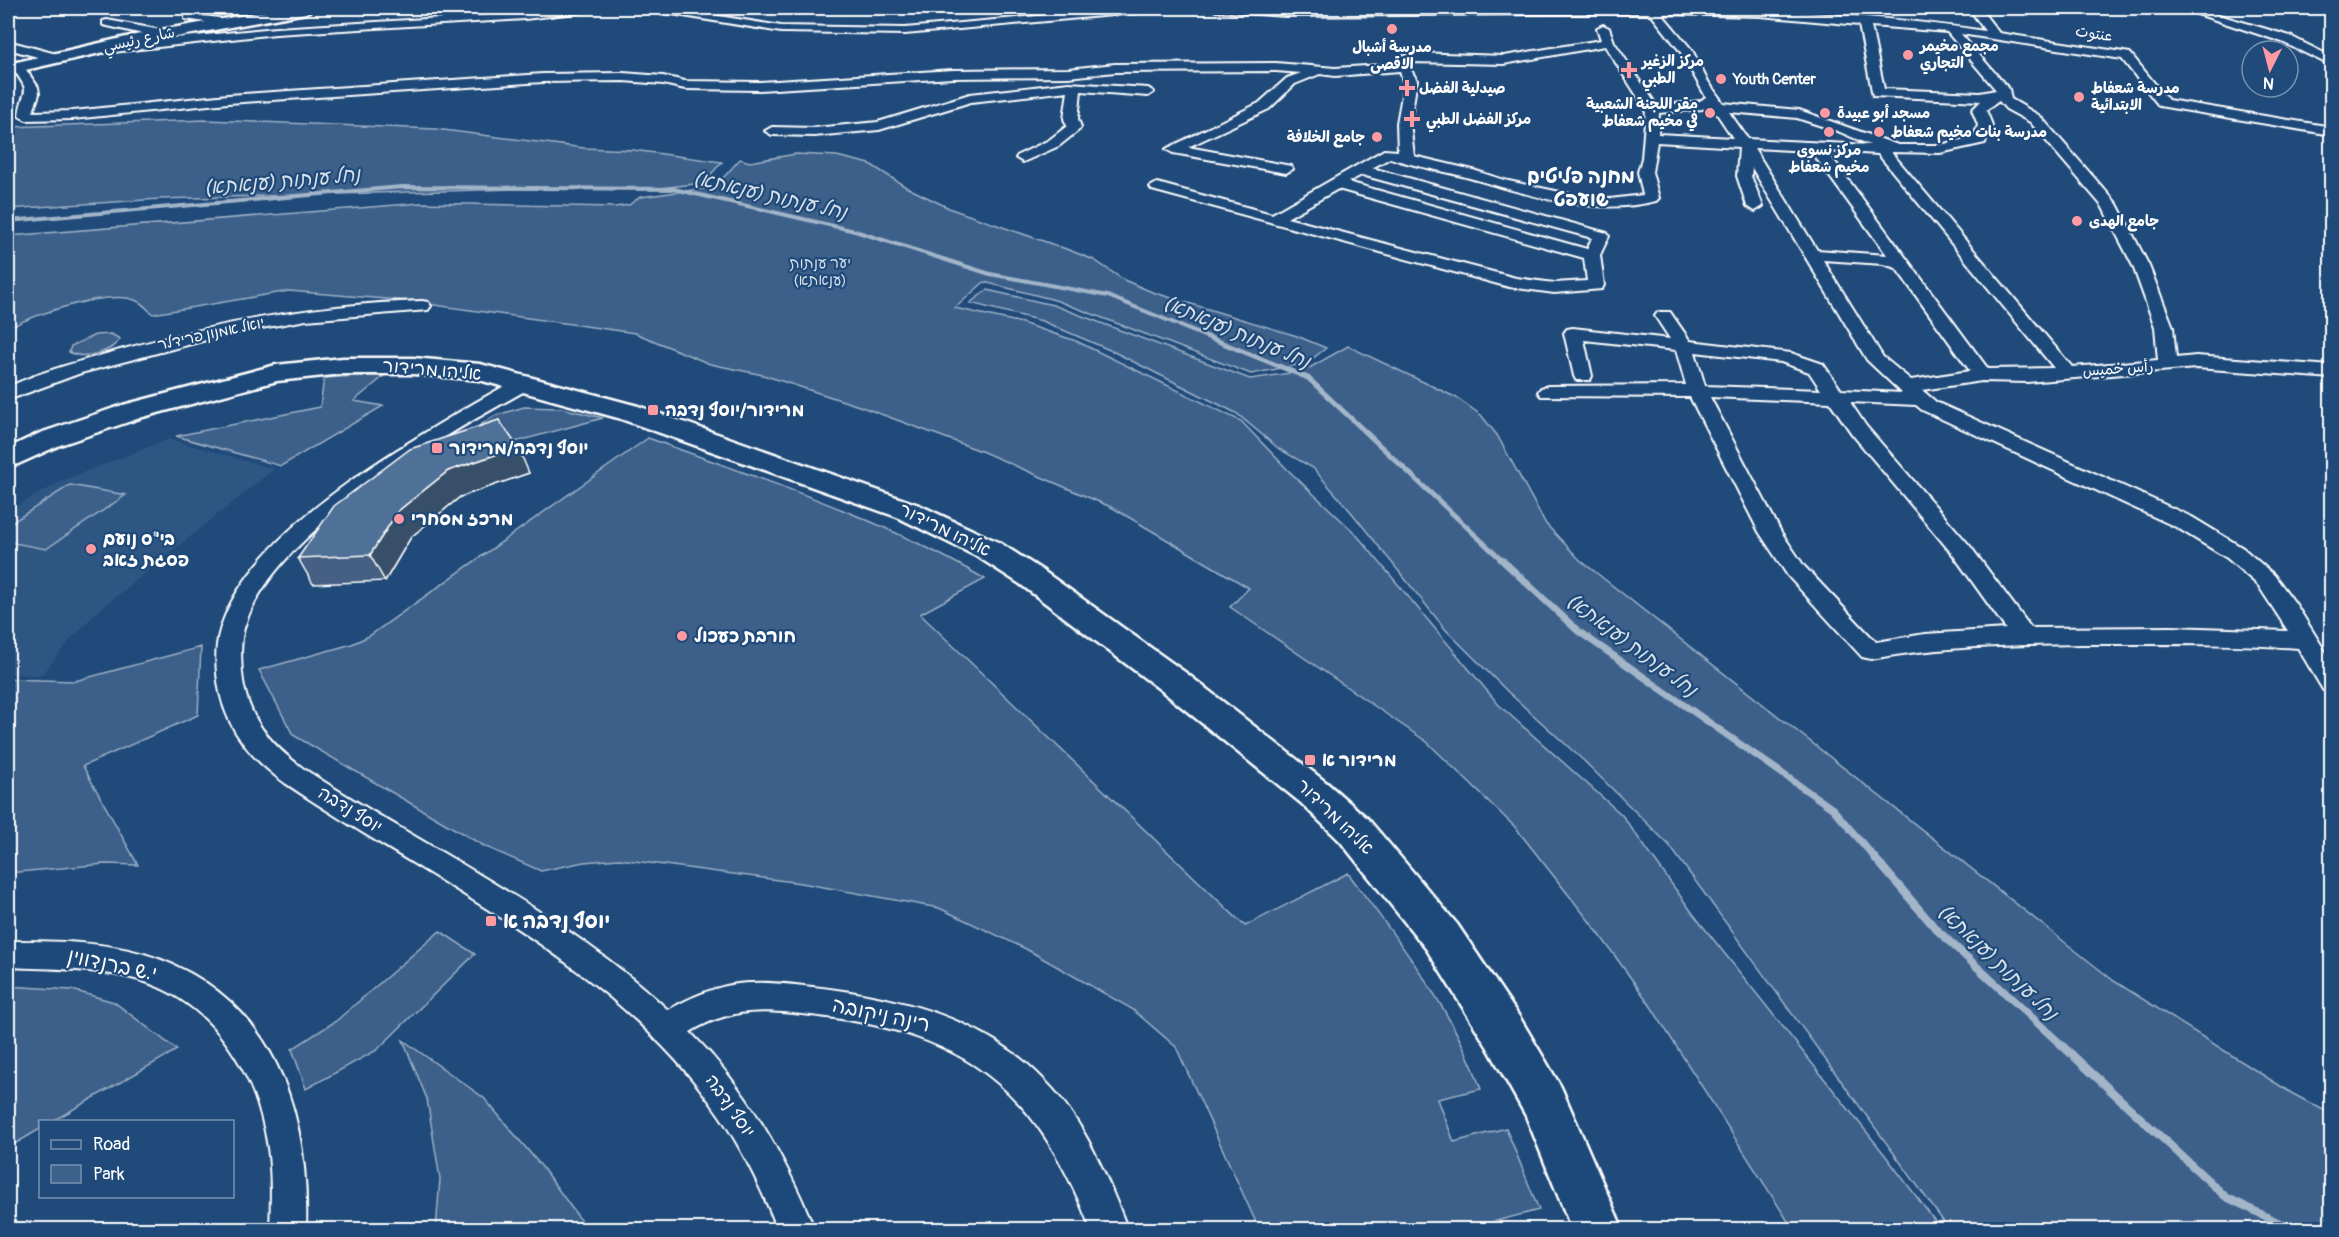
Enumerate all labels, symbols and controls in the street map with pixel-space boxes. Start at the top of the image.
marker: مدرسة أشبال الاقصى [1385,22,1399,36]
street label: عنتوت [2074,22,2114,46]
street label: شارع رئيسي [101,23,177,60]
place label: مدرسة أشبال الاقصى [1352,37,1432,74]
place label: مجمع مخيمر التجاري [1918,37,1999,75]
north arrow [2240,39,2300,99]
marker: مجمع مخيمر التجاري [1901,48,1915,62]
place label: مركز الزغير الطبي [1640,52,1704,92]
marker: مركز الزغير الطبي [1620,61,1638,79]
place label: Youth Center [1732,70,1816,89]
marker: Youth Center [1714,72,1728,86]
text: N [2262,72,2275,93]
place label: صيدلية الفضل [1419,79,1506,98]
place label: مدرسة شعفاط الابتدائية [2091,79,2180,115]
marker: صيدلية الفضل [1400,81,1414,95]
marker: مدرسة شعفاط الابتدائية [2072,90,2086,104]
place label: مقر اللجنة الشعبية في مخيم شعفاط [1586,95,1698,132]
place label: مسجد أبو عبيدة [1837,103,1930,123]
marker: مقر اللجنة الشعبية في مخيم شعفاط [1703,106,1717,120]
marker: مسجد أبو عبيدة [1818,106,1832,120]
marker: مركز الفضل الطبي [1403,110,1421,128]
place label: مركز الفضل الطبي [1426,110,1531,133]
place label: مدرسة بنات مخيم شعفاط [1891,123,2047,143]
marker: مركز نسوي مخيم شعفاط [1822,125,1836,139]
marker: مدرسة بنات مخيم شعفاط [1872,125,1886,139]
place label: جامع الخلافة [1287,128,1365,148]
marker: جامع الخلافة [1370,130,1384,144]
place label: مركز نسوي مخيم شعفاط [1789,141,1869,178]
water label: נחל ענתות (ענאתא) [203,162,362,200]
district label: מחנה פליטים שועפט [1527,164,1635,212]
water label: נחל ענתות (ענאתא) [691,165,850,225]
place label: جامع الهدى [2089,212,2159,232]
marker: جامع الهدى [2070,214,2084,228]
park label: יער ענתות (ענאתא) [789,254,851,290]
water label: נחל ענתות (ענאתא) [1160,290,1315,375]
street label: יואל אמנון פרידלר [156,313,266,355]
street label: אליהו מרידור [382,354,483,386]
street label: رأس خميس [2082,357,2154,381]
place label: מרידור/יוסף נדבה [665,399,804,422]
marker: מרידור/יוסף נדבה [646,403,660,417]
place label: יוסף נדבה/מרידור [449,437,588,460]
marker: יוסף נדבה/מרידור [430,441,444,455]
street label: אליהו מרידור [895,498,995,562]
place label: מרכז מסחרי [411,508,513,531]
marker: מרכז מסחרי [392,512,406,526]
place label: בי"ס נועם פסגת זאב [102,528,189,572]
marker: בי"ס נועם פסגת זאב [84,542,98,556]
water label: נחל ענתות (ענאתא) [1562,588,1703,703]
place label: חורבת כעכול [694,625,796,648]
marker: חורבת כעכול [675,629,689,643]
place label: מרידור א [1322,749,1397,772]
marker: מרידור א [1303,753,1317,767]
street label: אליהו מרידור [1291,774,1379,860]
street label: יוסף נדבה [313,781,387,839]
water label: נחל ענתות (ענאתא) [1933,899,2064,1026]
place label: יוסף נדבה א [503,908,610,935]
marker: יוסף נדבה א [484,914,498,928]
street label: י.ש ברנדווין [65,942,159,988]
street label: רינה ניקובה [830,991,932,1039]
street label: יוסף נדבה [700,1070,760,1142]
legend [39,1120,234,1198]
text: Road [93,1133,130,1156]
text: Park [93,1163,125,1186]

